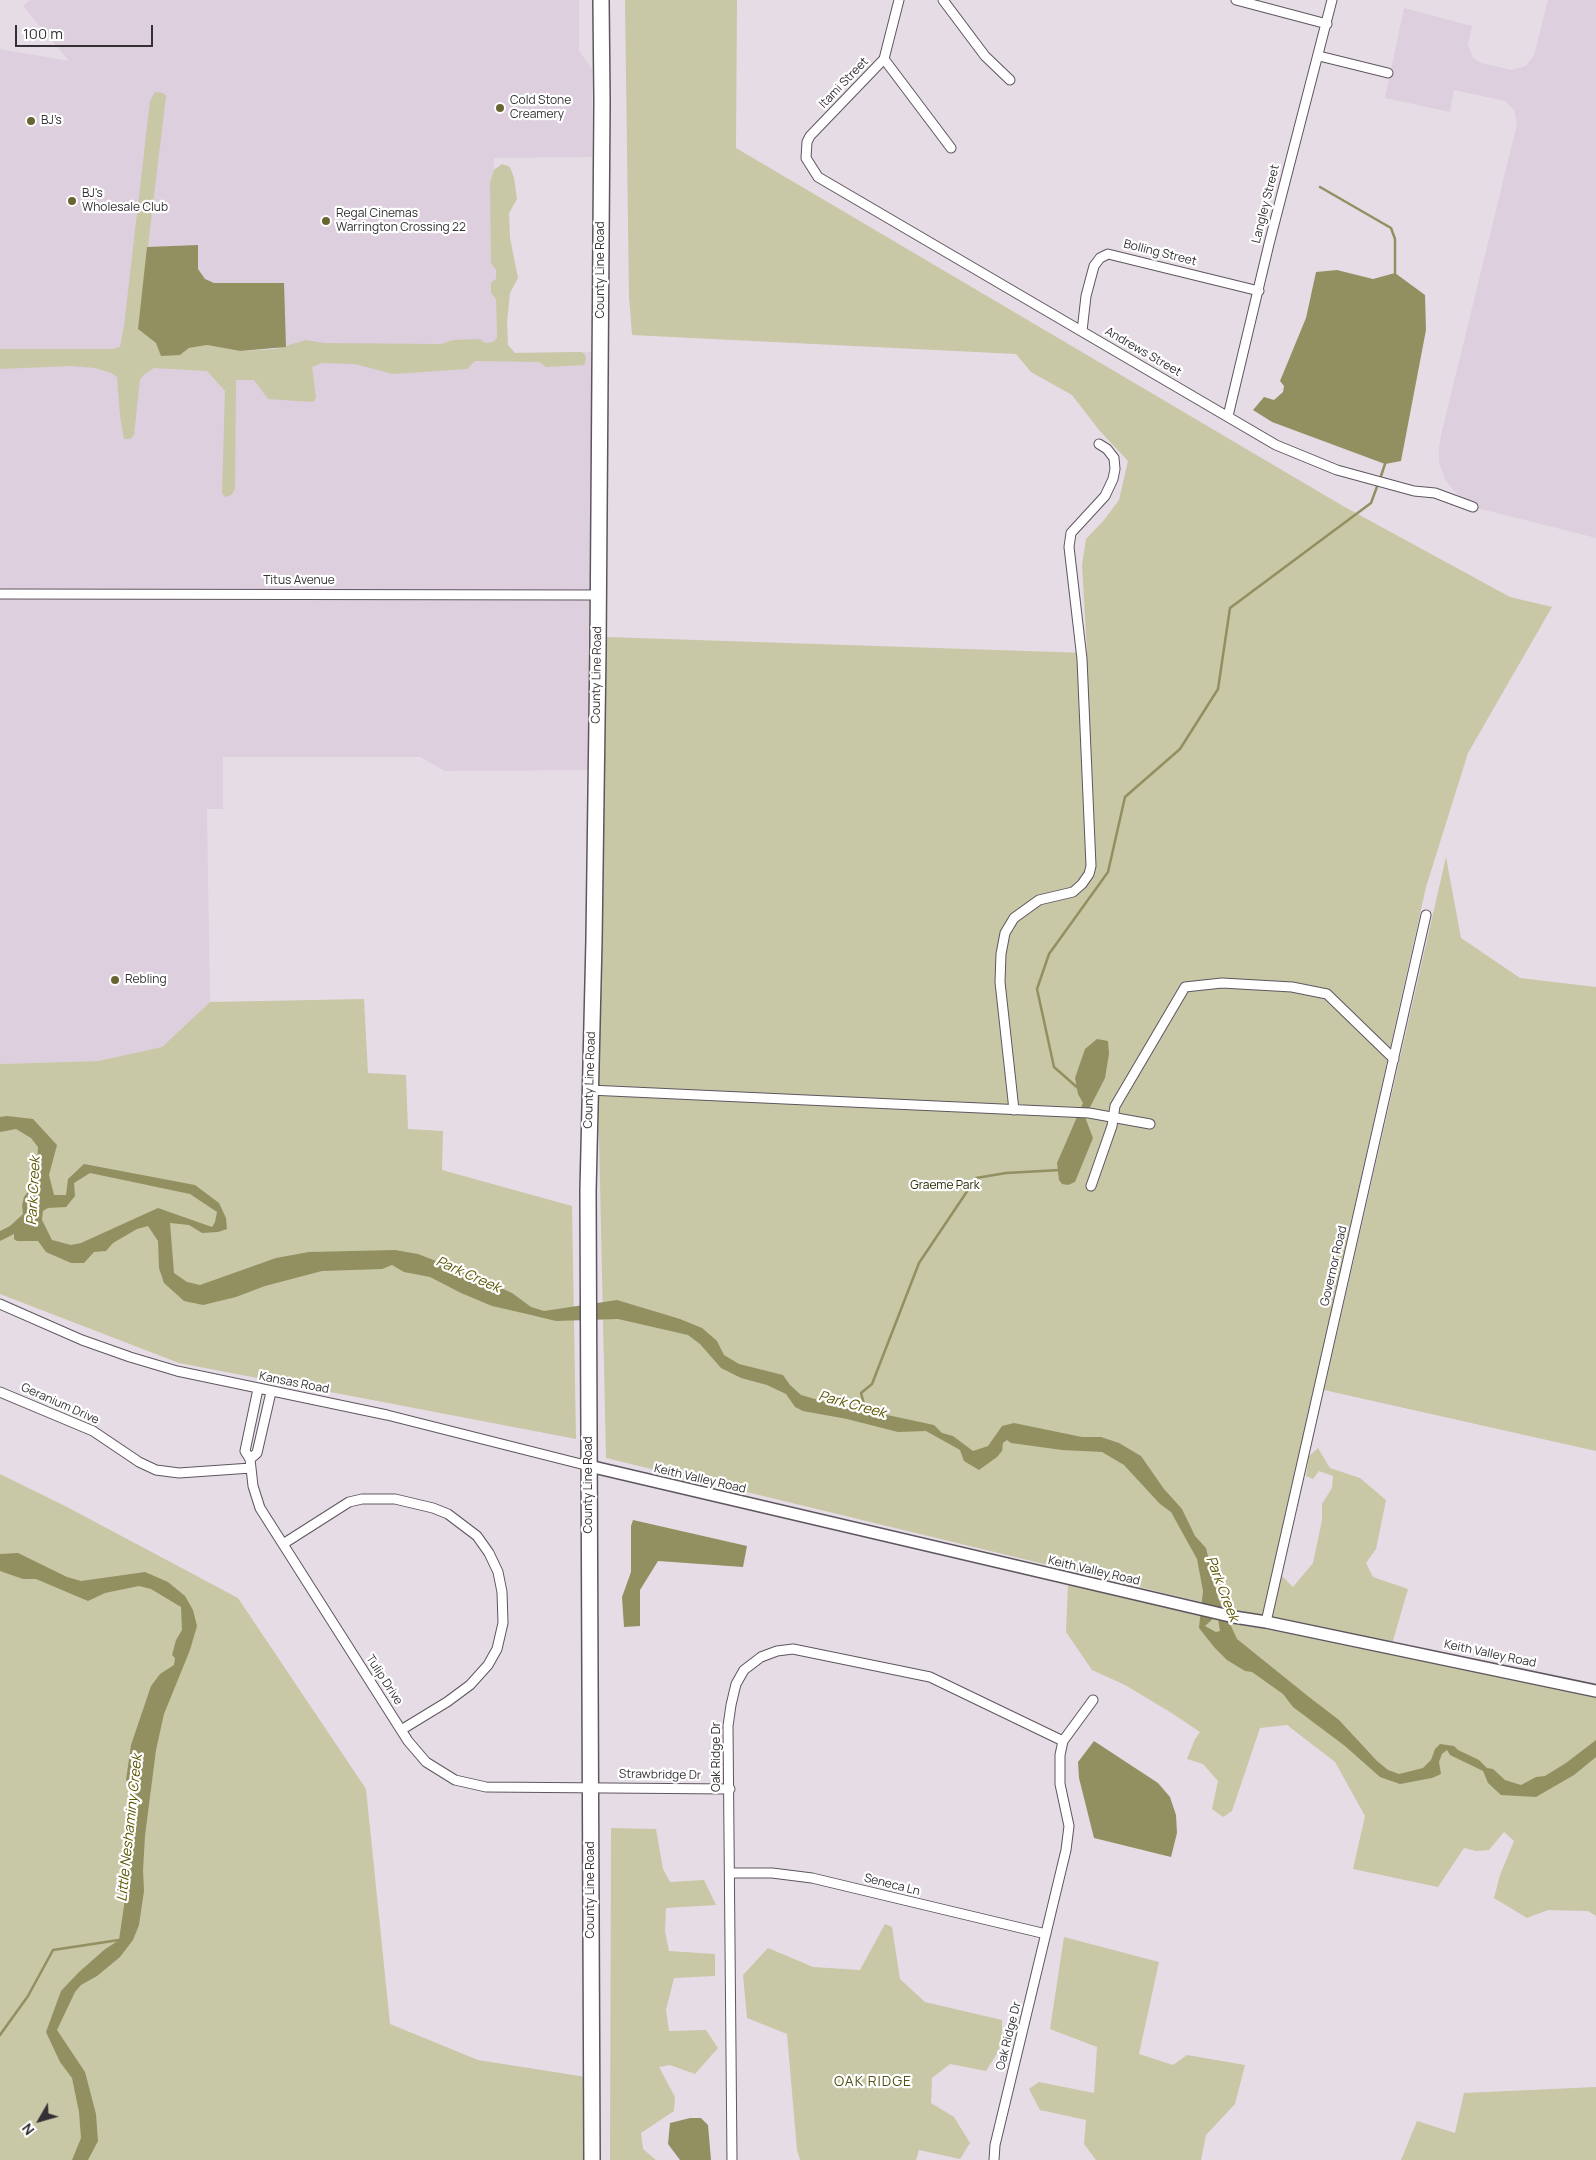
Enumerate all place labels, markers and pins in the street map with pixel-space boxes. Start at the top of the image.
place label: Cold Stone Creamery [510,94,571,122]
marker: Cold Stone Creamery [494,102,506,114]
place label: BJ’s [41,114,62,128]
marker: BJ’s [25,115,37,127]
place label: BJ's Wholesale Club [82,187,168,215]
marker: BJ's Wholesale Club [66,195,78,207]
place label: Regal Cinemas Warrington Crossing 22 [336,207,466,235]
marker: Regal Cinemas Warrington Crossing 22 [320,215,332,227]
place label: Rebling [125,973,167,987]
marker: Rebling [109,974,121,986]

